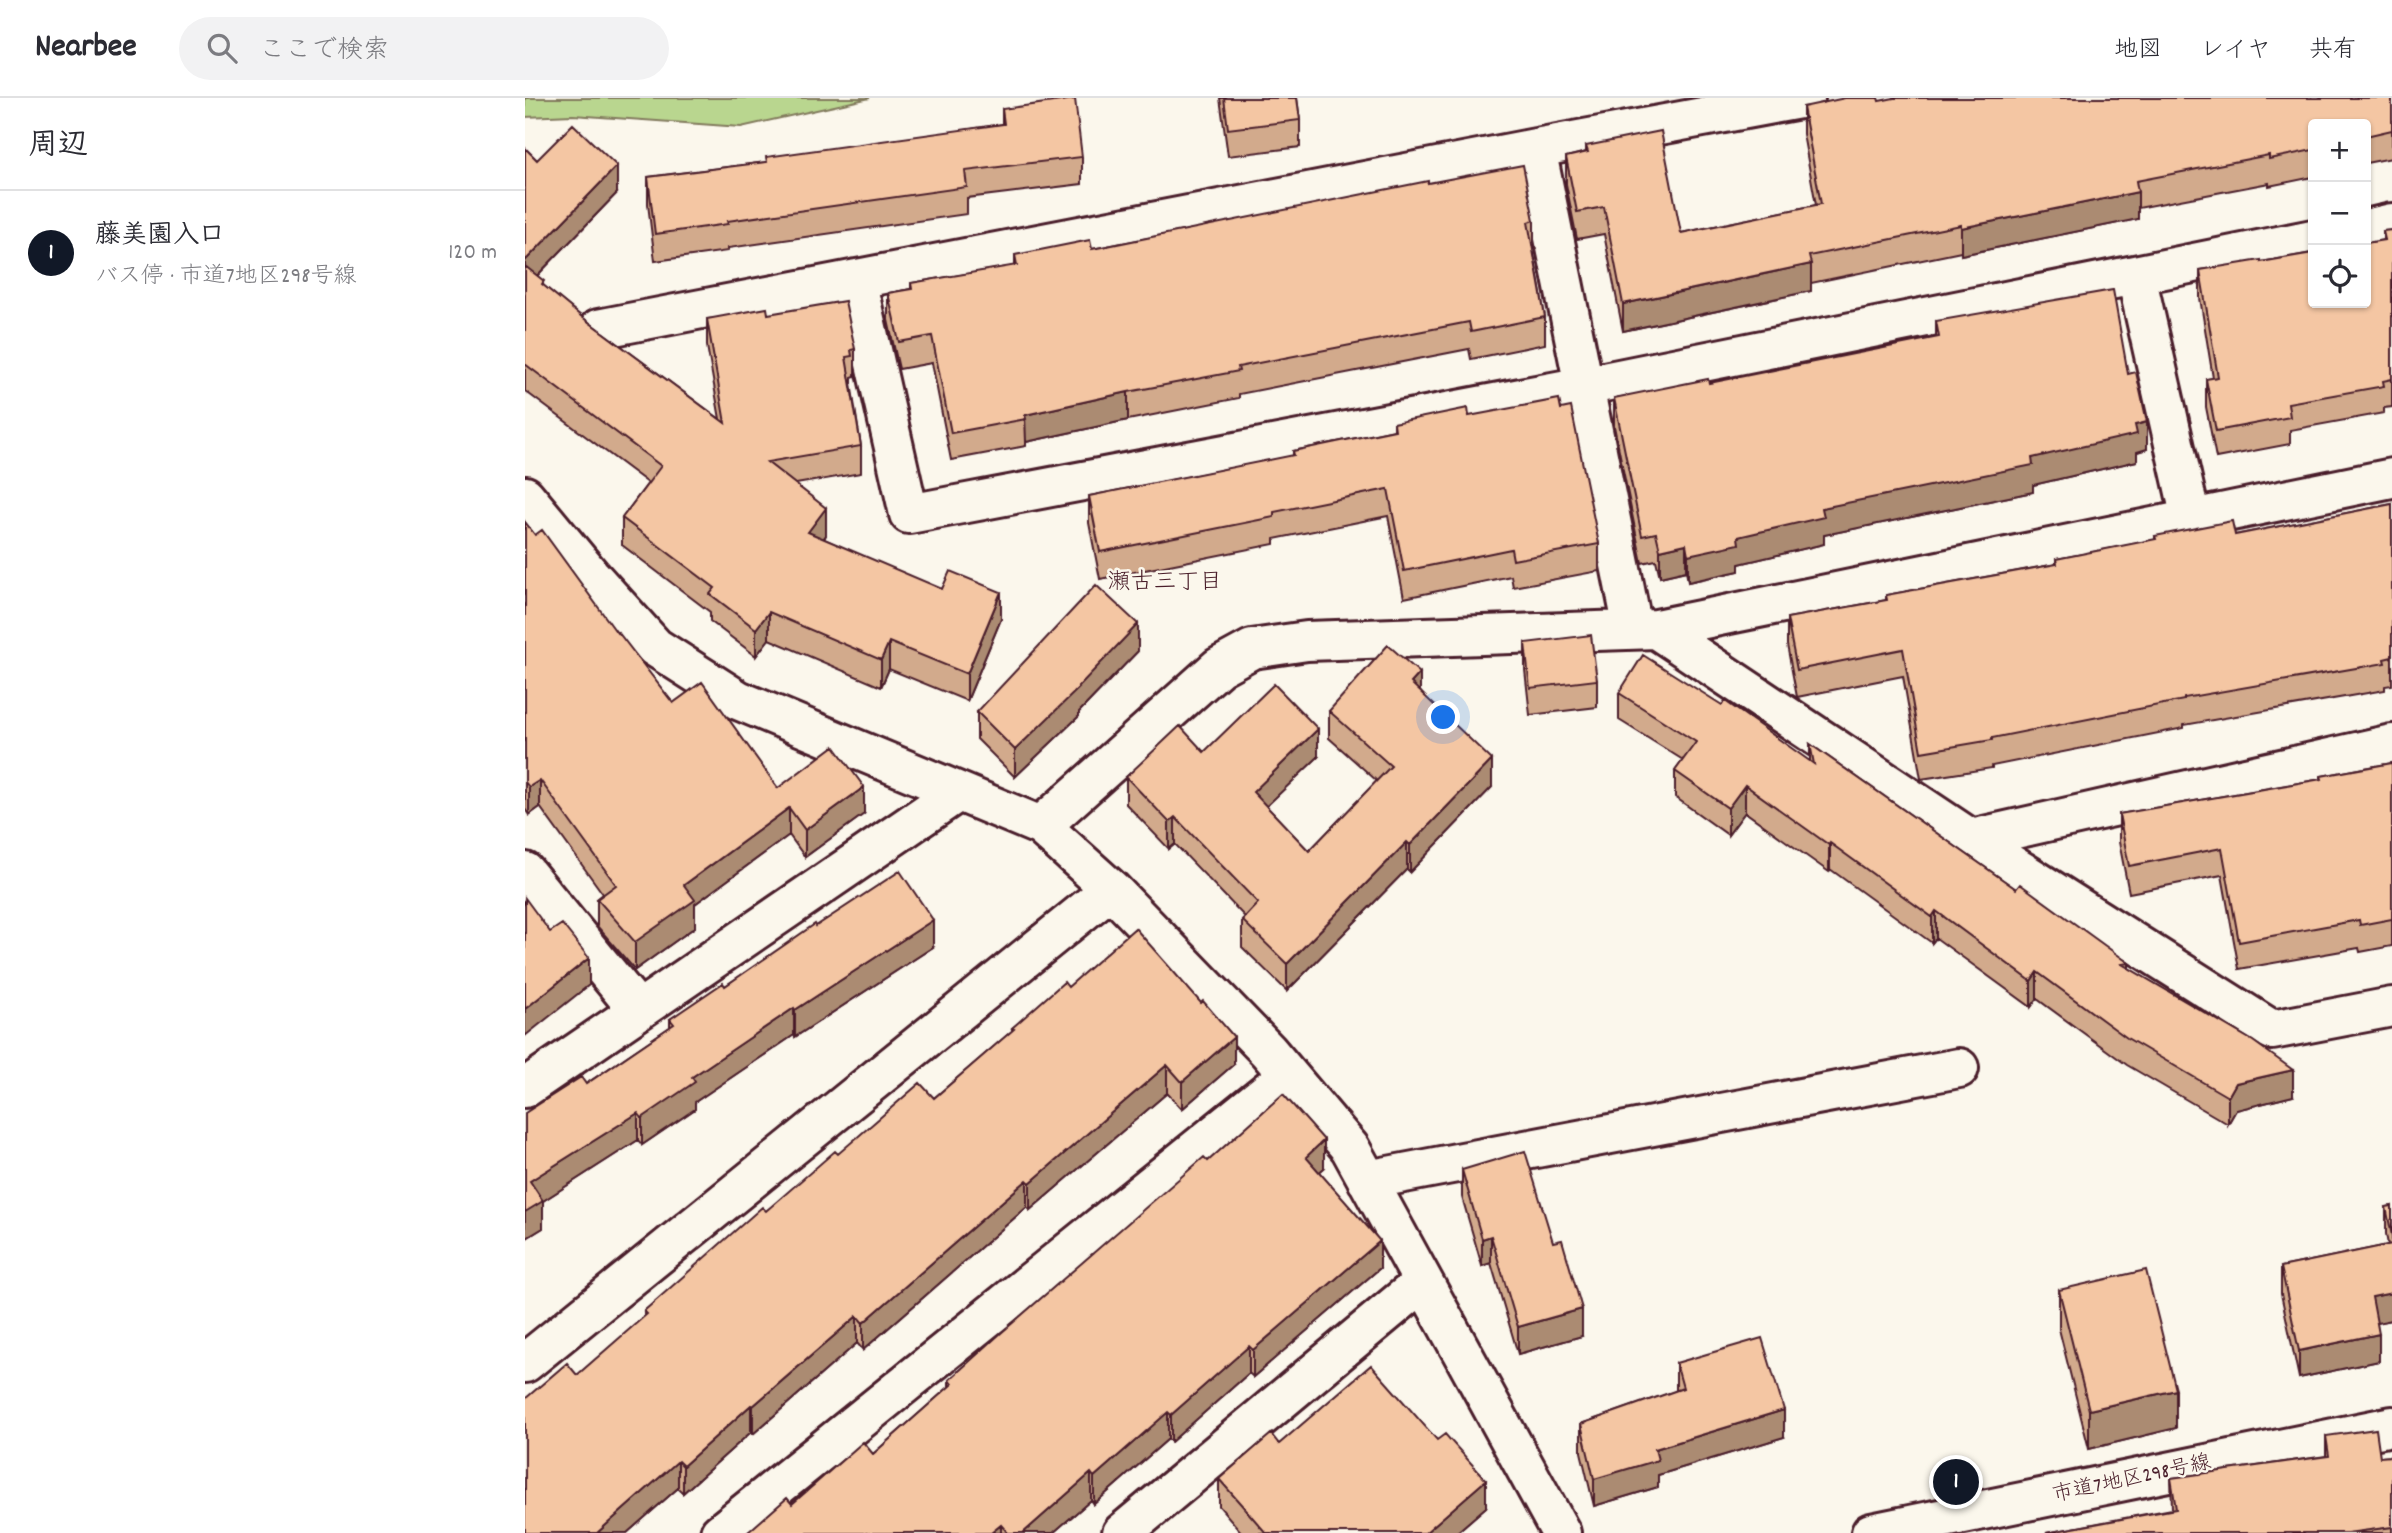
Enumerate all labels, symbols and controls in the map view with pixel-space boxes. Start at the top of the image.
search box [179,17,669,80]
text: Nearbee [35,25,137,72]
icon: search [203,29,241,67]
text: ここで検索 [259,33,389,70]
text: 地図 [2114,34,2162,68]
text: レイヤ [2200,34,2271,68]
text: 共有 [2309,34,2357,68]
map controls [2308,119,2371,308]
button: + [2308,119,2371,182]
text: 周辺 [28,126,88,169]
button: − [2308,182,2371,245]
text: 藤美園入口 [95,218,225,255]
text: 1 [48,237,54,270]
text: 120 m [448,237,497,270]
button: locate [2308,245,2371,308]
text: バス停 · 市道7地区298号線 [95,261,356,294]
district label: 瀬古三丁目 [1108,567,1223,600]
your location [1426,700,1460,734]
street label: 市道7地区298号線 [2050,1449,2214,1511]
pin: 1 [1933,1456,1979,1508]

